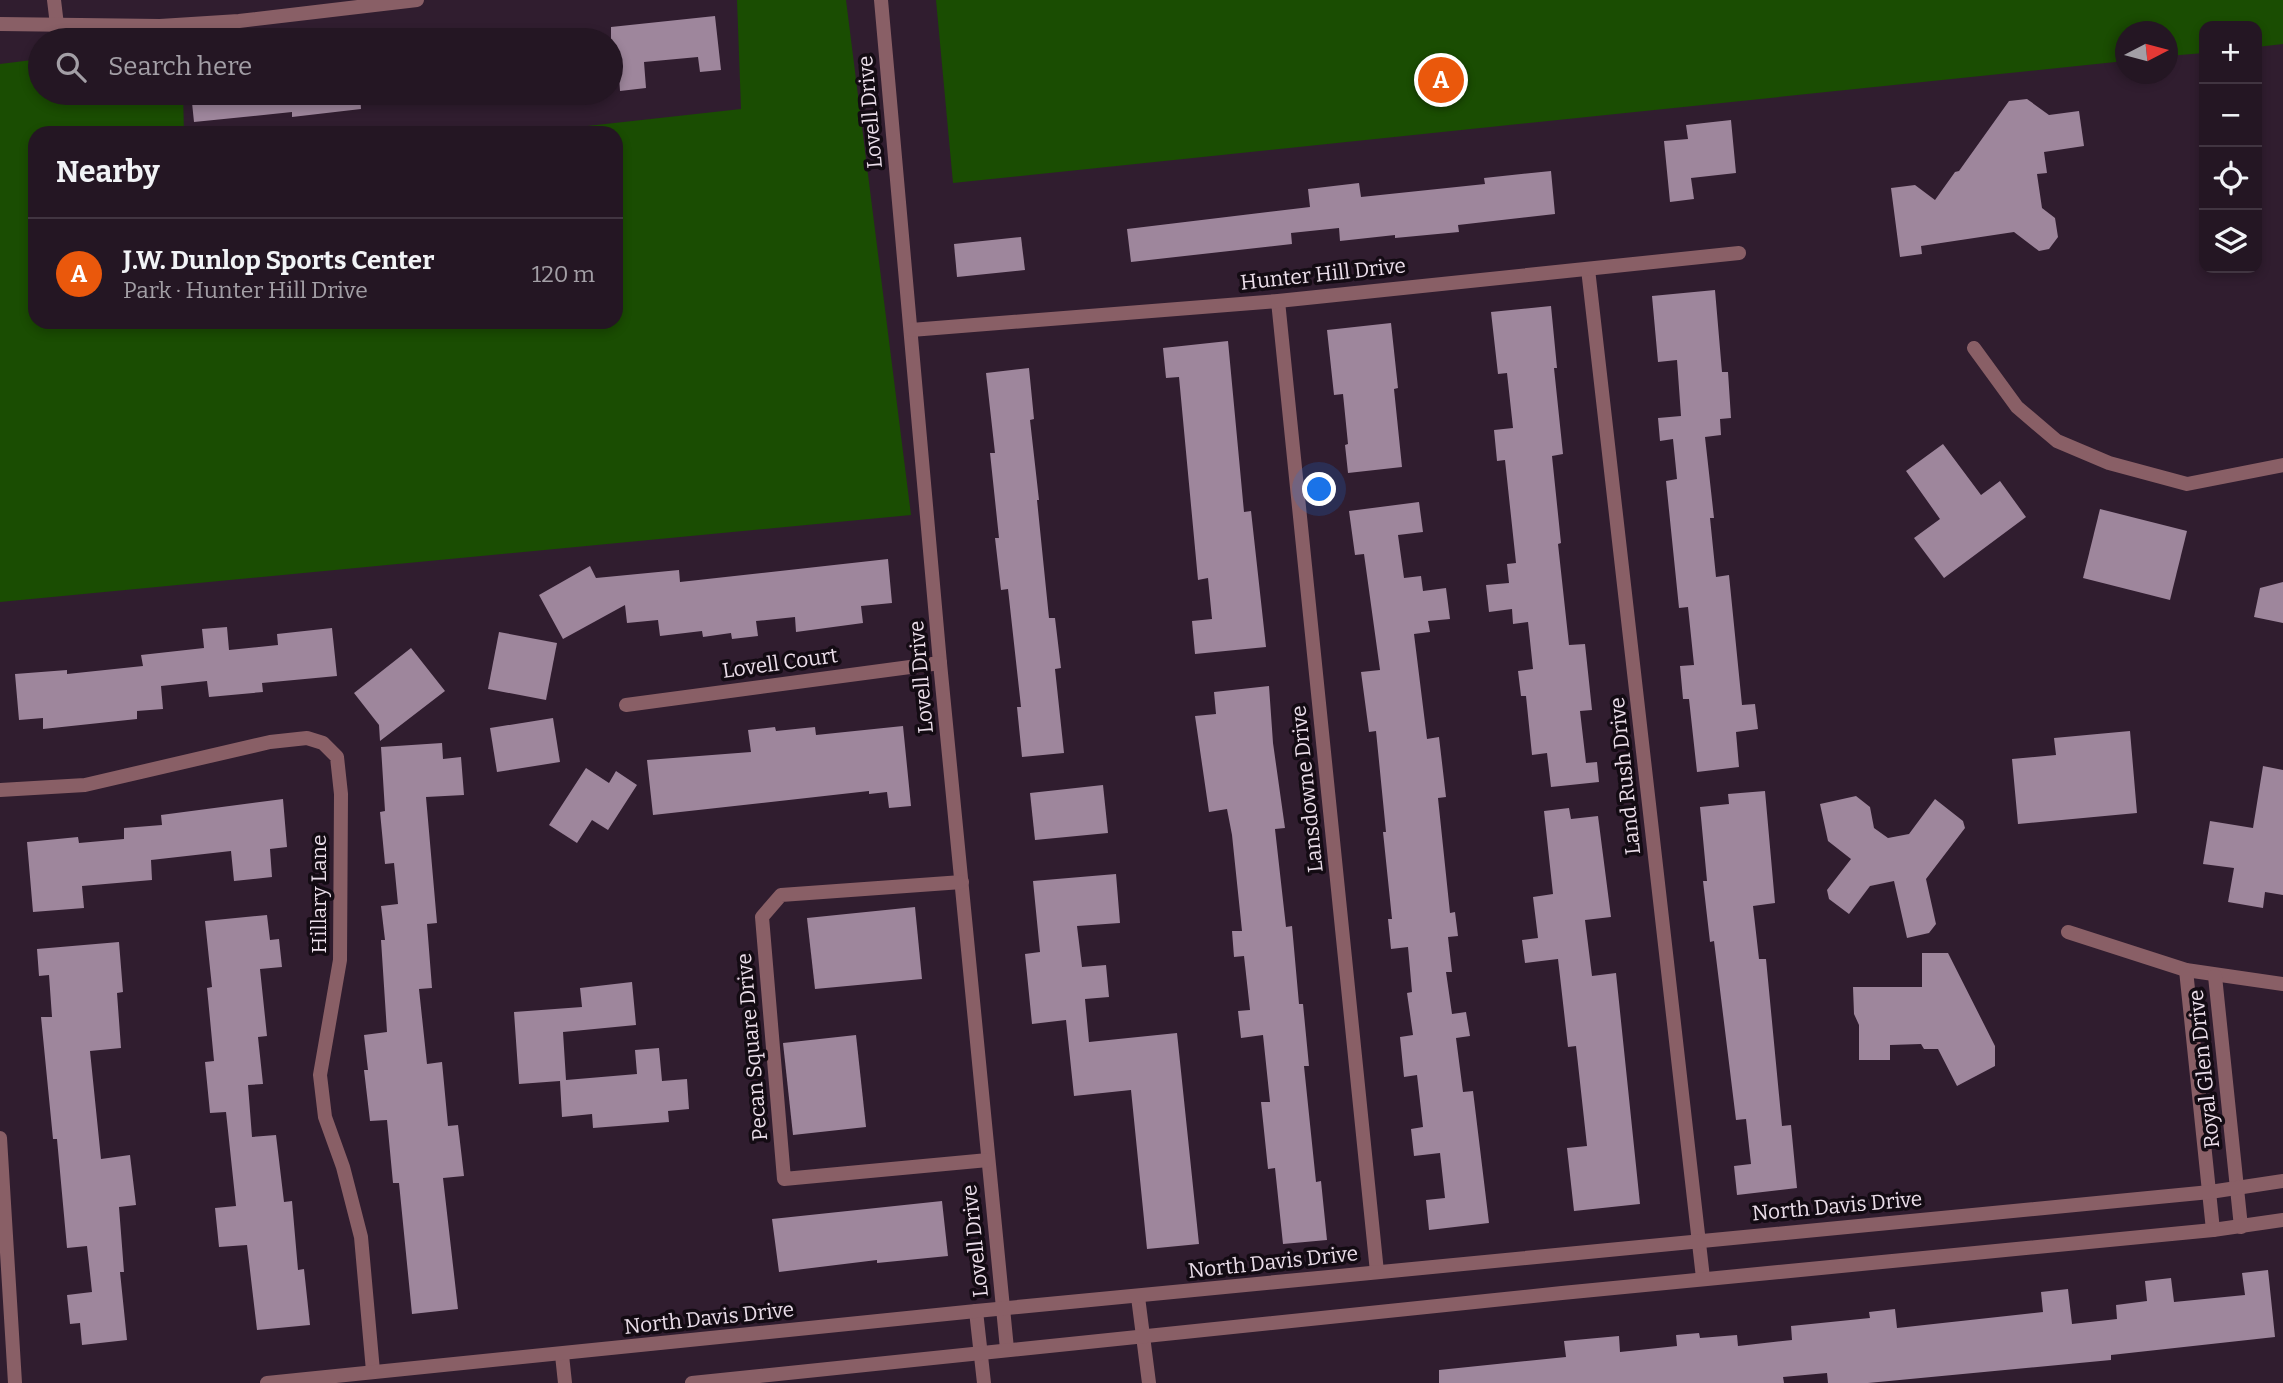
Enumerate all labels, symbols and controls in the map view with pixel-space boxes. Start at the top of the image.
north arrow [2115,21,2178,84]
map controls [2199,21,2262,273]
button: + [2199,21,2262,84]
search box [28,28,623,105]
icon: search [52,48,90,86]
text: Search here [108,51,252,82]
street label: Lovell Drive [852,54,888,170]
pin: A [1418,54,1464,106]
button: − [2199,84,2262,147]
button: locate [2199,147,2262,210]
text: Nearby [56,154,160,190]
button: layers [2199,210,2262,273]
text: J.W. Dunlop Sports Center [123,245,434,276]
street label: Hunter Hill Drive [1239,252,1407,296]
text: A [71,260,87,288]
text: 120 m [532,260,595,288]
text: Park · Hunter Hill Drive [123,276,368,304]
your location [1302,472,1336,506]
street label: Lovell Drive [903,619,939,735]
street label: Lovell Court [721,642,840,684]
street label: Land Rush Drive [1604,696,1646,856]
street label: Lansdowne Drive [1285,704,1329,874]
street label: Hillary Lane [306,835,332,953]
street label: Pecan Square Drive [731,952,773,1142]
street label: Royal Glen Drive [2183,988,2225,1150]
street label: Lovell Drive [956,1183,994,1299]
street label: North Davis Drive [1751,1186,1923,1226]
street label: North Davis Drive [1187,1240,1359,1284]
street label: North Davis Drive [623,1296,795,1340]

